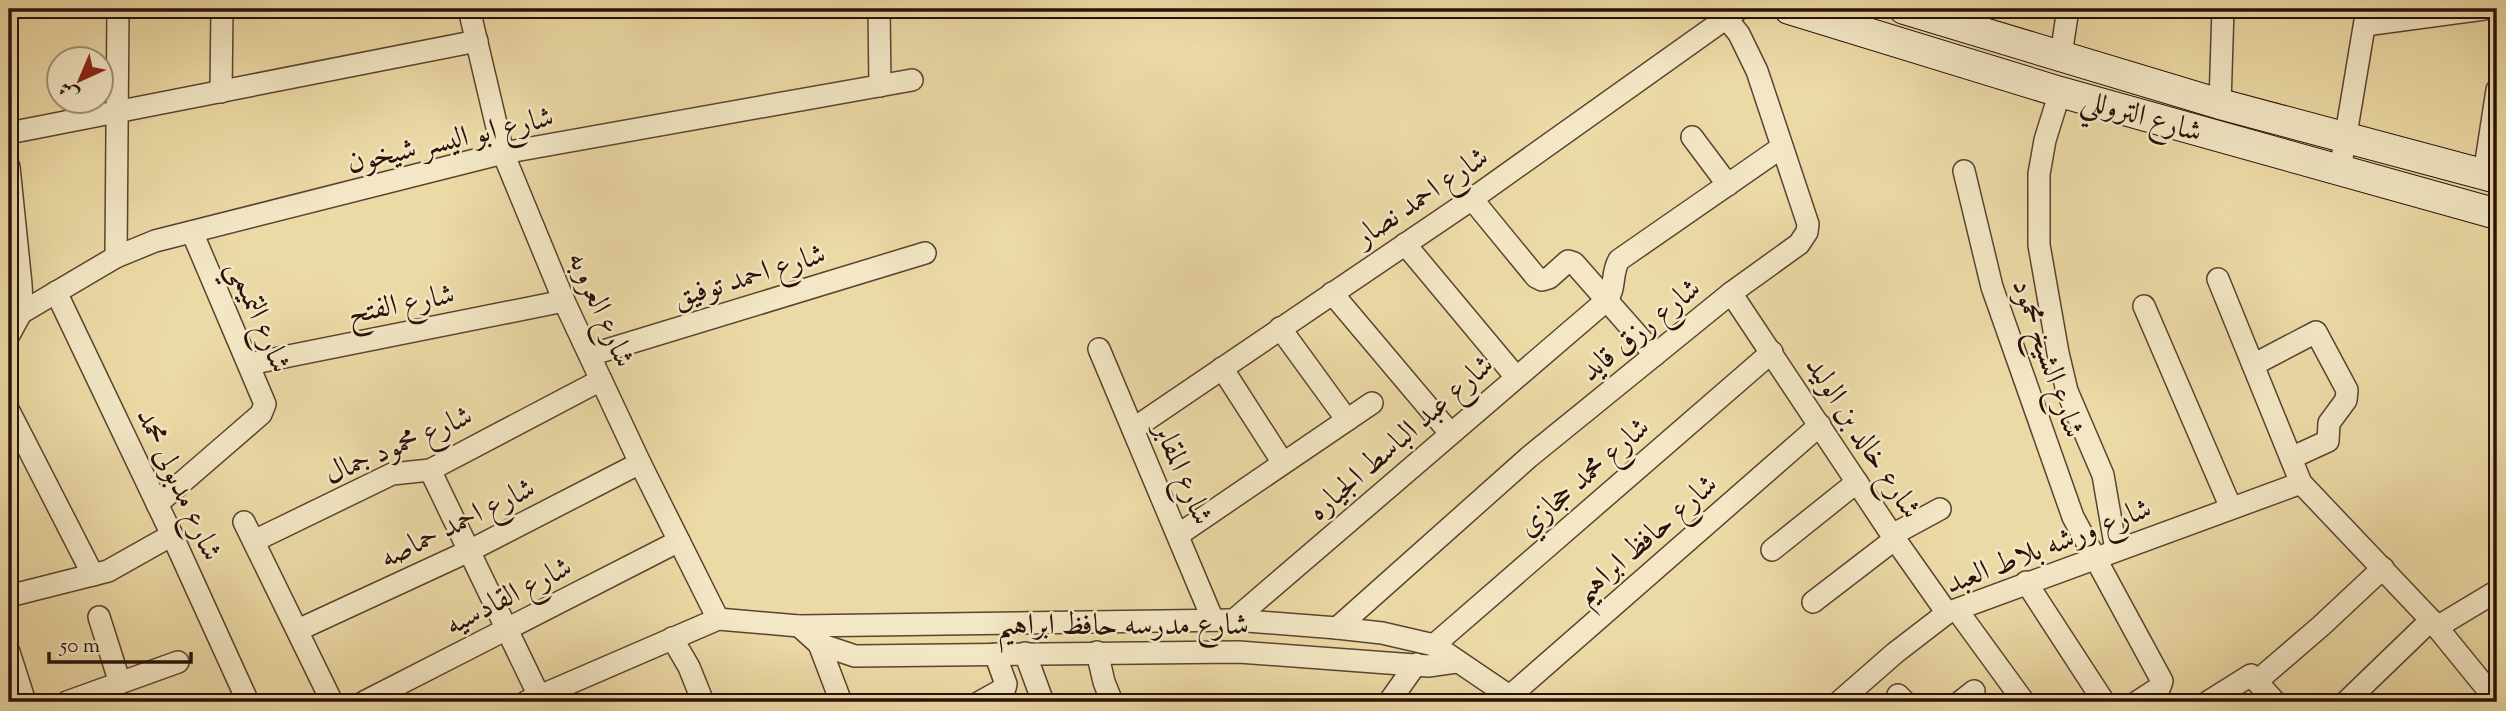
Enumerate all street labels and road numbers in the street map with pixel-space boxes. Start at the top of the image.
street label: شارع التروللي [2074,80,2207,160]
street label: شارع ابو اليسر شيخون [343,97,558,187]
street label: شارع احمد نصار [1344,137,1499,261]
street label: شارع احمد توفيق [668,234,832,322]
street label: شارع العروبه [554,245,644,375]
street label: شارع التميمي [211,254,301,382]
street label: شارع رزق قايد [1572,269,1712,394]
street label: شارع الشيخ محمود [1996,273,2094,445]
street label: شارع الفتح [344,274,459,340]
street label: شارع عبد الباسط الجياره [1299,346,1505,533]
street label: شارع خالد بن الوليد [1792,348,1931,529]
street label: شارع محمود جمال [318,396,480,498]
street label: شارع مدبولى محمد [123,402,232,569]
street label: شارع محمد حجازي [1509,408,1661,549]
street label: شارع المقابر [1139,413,1223,533]
street label: شارع حافظ ابراهيم [1565,465,1732,619]
street label: شارع احمد حماصه [373,468,544,581]
street label: شارع ورشه بلاط العبد [1939,488,2159,607]
street label: شارع القادسيه [438,547,581,649]
street label: شارع مدرسه حافظ ابراهيم [997,605,1249,653]

